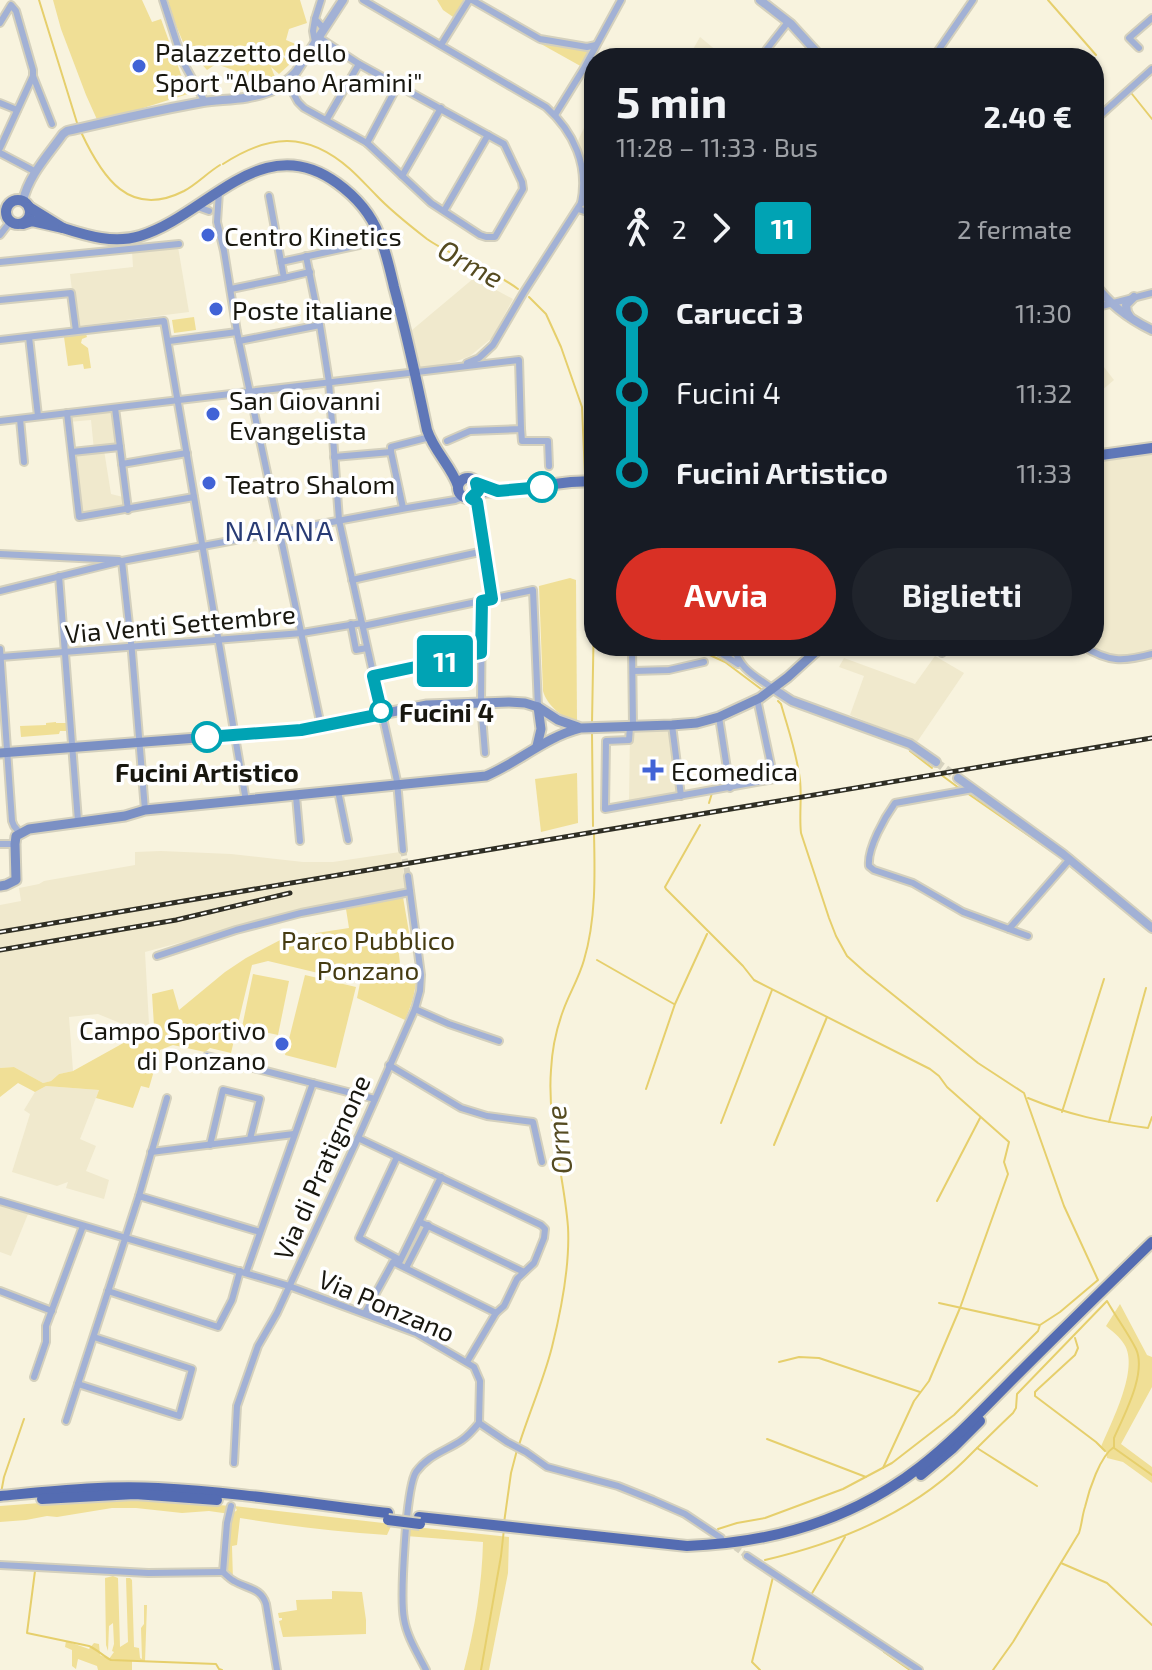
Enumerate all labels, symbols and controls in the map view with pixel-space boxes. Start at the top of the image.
place label: Palazzetto dello Sport "Albano Aramini" [155,36,422,97]
marker: Palazzetto dello Sport "Albano Aramini" [130,57,148,75]
text: 5 min [616,74,727,127]
text: 2.40 € [984,98,1072,134]
text: 11:28 – 11:33 · Bus [616,131,818,162]
icon: walk [616,206,660,250]
icon: forward [699,206,743,250]
text: 11 [771,211,795,245]
text: 2 [672,213,687,244]
text: 2 fermate [957,213,1072,244]
place label: Centro Kinetics [224,220,402,251]
marker: Centro Kinetics [199,226,217,244]
water label: Orme [432,231,510,295]
place label: Poste italiane [232,294,393,325]
text: Carucci 3 [676,294,803,330]
text: 11:30 [1015,297,1072,328]
marker: Poste italiane [207,300,225,318]
text: Fucini 4 [676,374,781,410]
text: 11:32 [1016,377,1072,408]
place label: San Giovanni Evangelista [229,384,381,445]
marker: San Giovanni Evangelista [204,405,222,423]
text: Fucini Artistico [676,454,888,490]
text: 11:33 [1016,457,1072,488]
place label: Teatro Shalom [225,468,395,499]
unlabelled marker [527,472,557,502]
marker: Teatro Shalom [200,474,218,492]
district label: NAIANA [224,513,336,547]
button: Avvia [616,548,836,640]
button: Biglietti [852,548,1072,640]
street label: Via Venti Settembre [63,597,297,649]
line badge: 11 [409,635,481,687]
text: 11 [433,644,457,678]
place label: Fucini 4 [399,696,494,727]
marker: Fucini 4 [370,700,392,722]
marker: Fucini Artistico [192,722,222,752]
place label: Ecomedica [671,755,798,786]
place label: Fucini Artistico [115,756,299,787]
marker: Ecomedica [642,759,664,781]
park label: Parco Pubblico Ponzano [281,924,455,985]
place label: Campo Sportivo di Ponzano [79,1014,266,1075]
marker: Campo Sportivo di Ponzano [273,1035,291,1053]
street label: Via di Pratignone [266,1070,376,1264]
water label: Orme [537,1104,579,1176]
street label: Via Ponzano [314,1262,460,1348]

